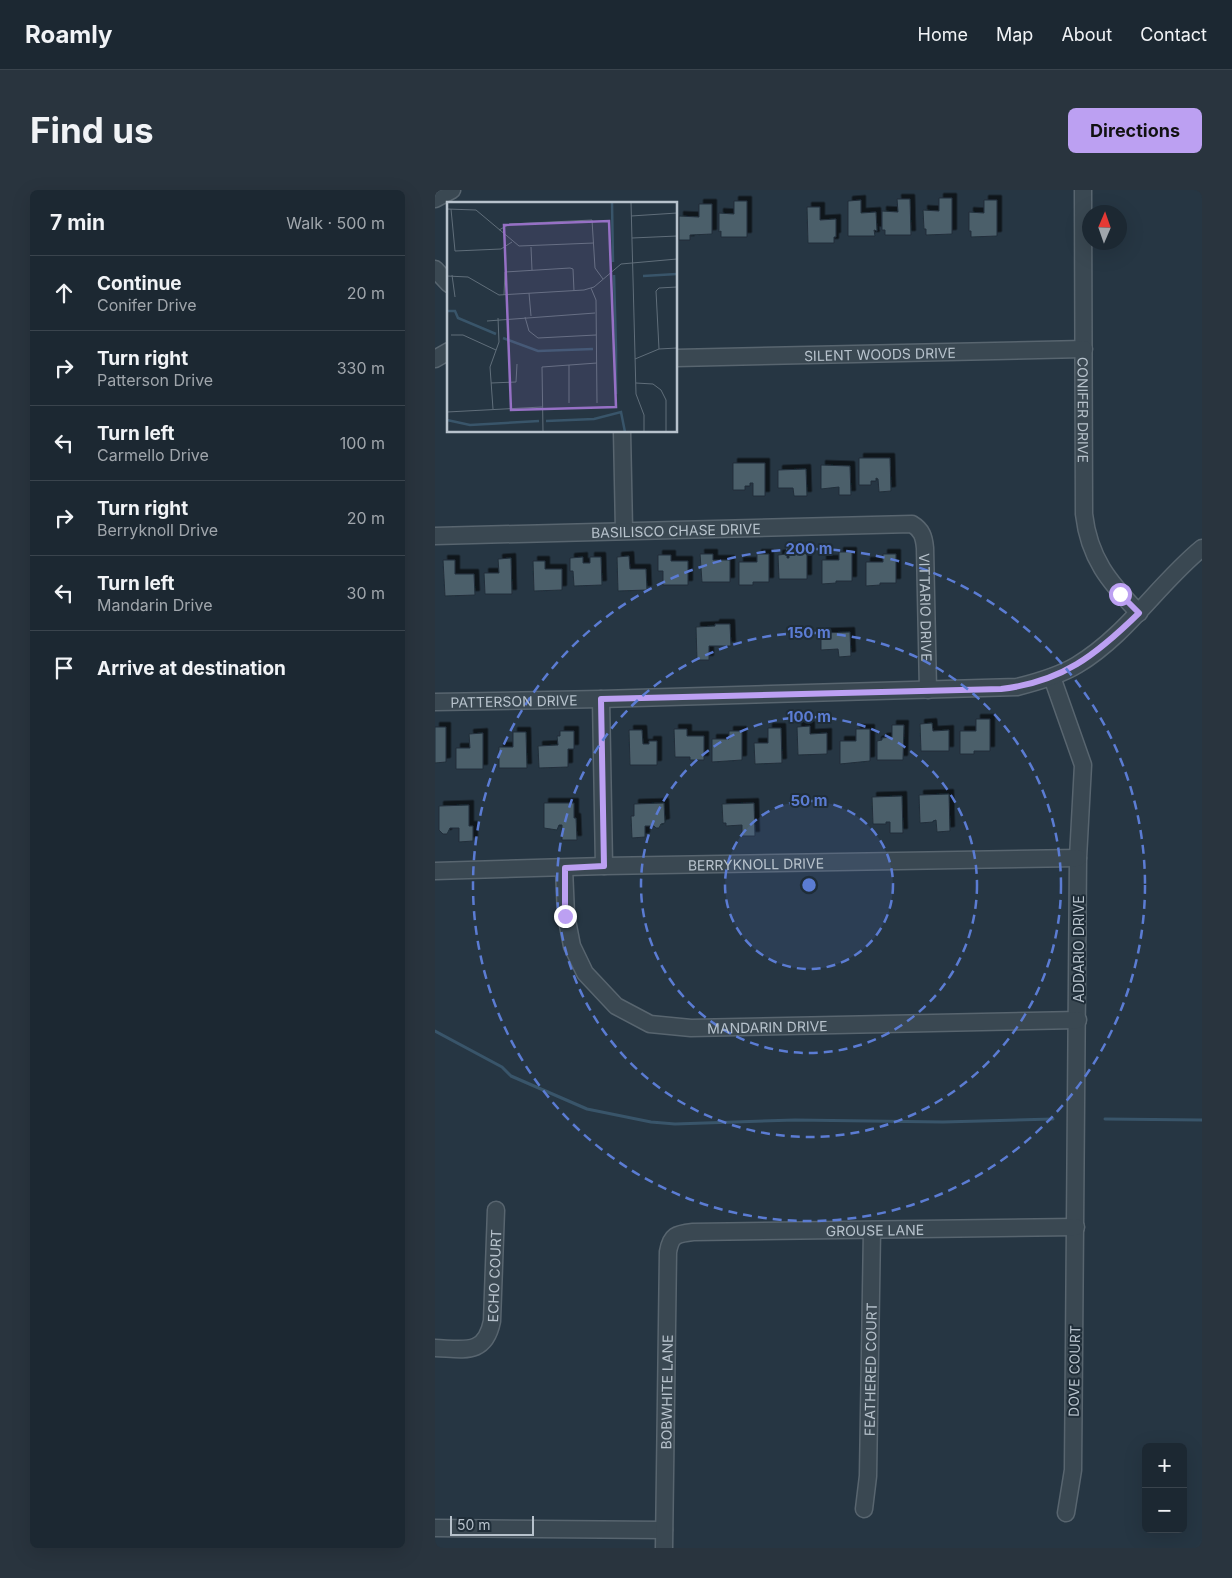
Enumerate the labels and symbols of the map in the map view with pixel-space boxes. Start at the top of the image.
inset map [447,202,677,432]
north arrow [1082,205,1127,250]
street label: SILENT WOODS DRIVE [804,343,956,364]
street label: CONIFER DRIVE [1075,357,1092,463]
street label: BASILISCO CHASE DRIVE [591,519,761,541]
text: 200 m [786,539,832,558]
street label: VITTARIO DRIVE [917,553,936,662]
route start [1109,583,1132,606]
text: 150 m [787,623,831,642]
street label: PATTERSON DRIVE [450,691,578,710]
text: 100 m [787,707,831,726]
text: 50 m [791,791,827,810]
street label: BERRYKNOLL DRIVE [688,854,824,873]
centre of rings [800,876,818,894]
street label: ADDARIO DRIVE [1070,895,1087,1003]
route end [554,905,577,928]
street label: MANDARIN DRIVE [707,1017,828,1036]
street label: GROUSE LANE [825,1220,924,1239]
street label: ECHO COURT [483,1229,504,1323]
street label: FEATHERED COURT [860,1302,879,1436]
street label: DOVE COURT [1065,1325,1083,1417]
street label: BOBWHITE LANE [657,1334,675,1450]
scale bar [450,1513,534,1536]

